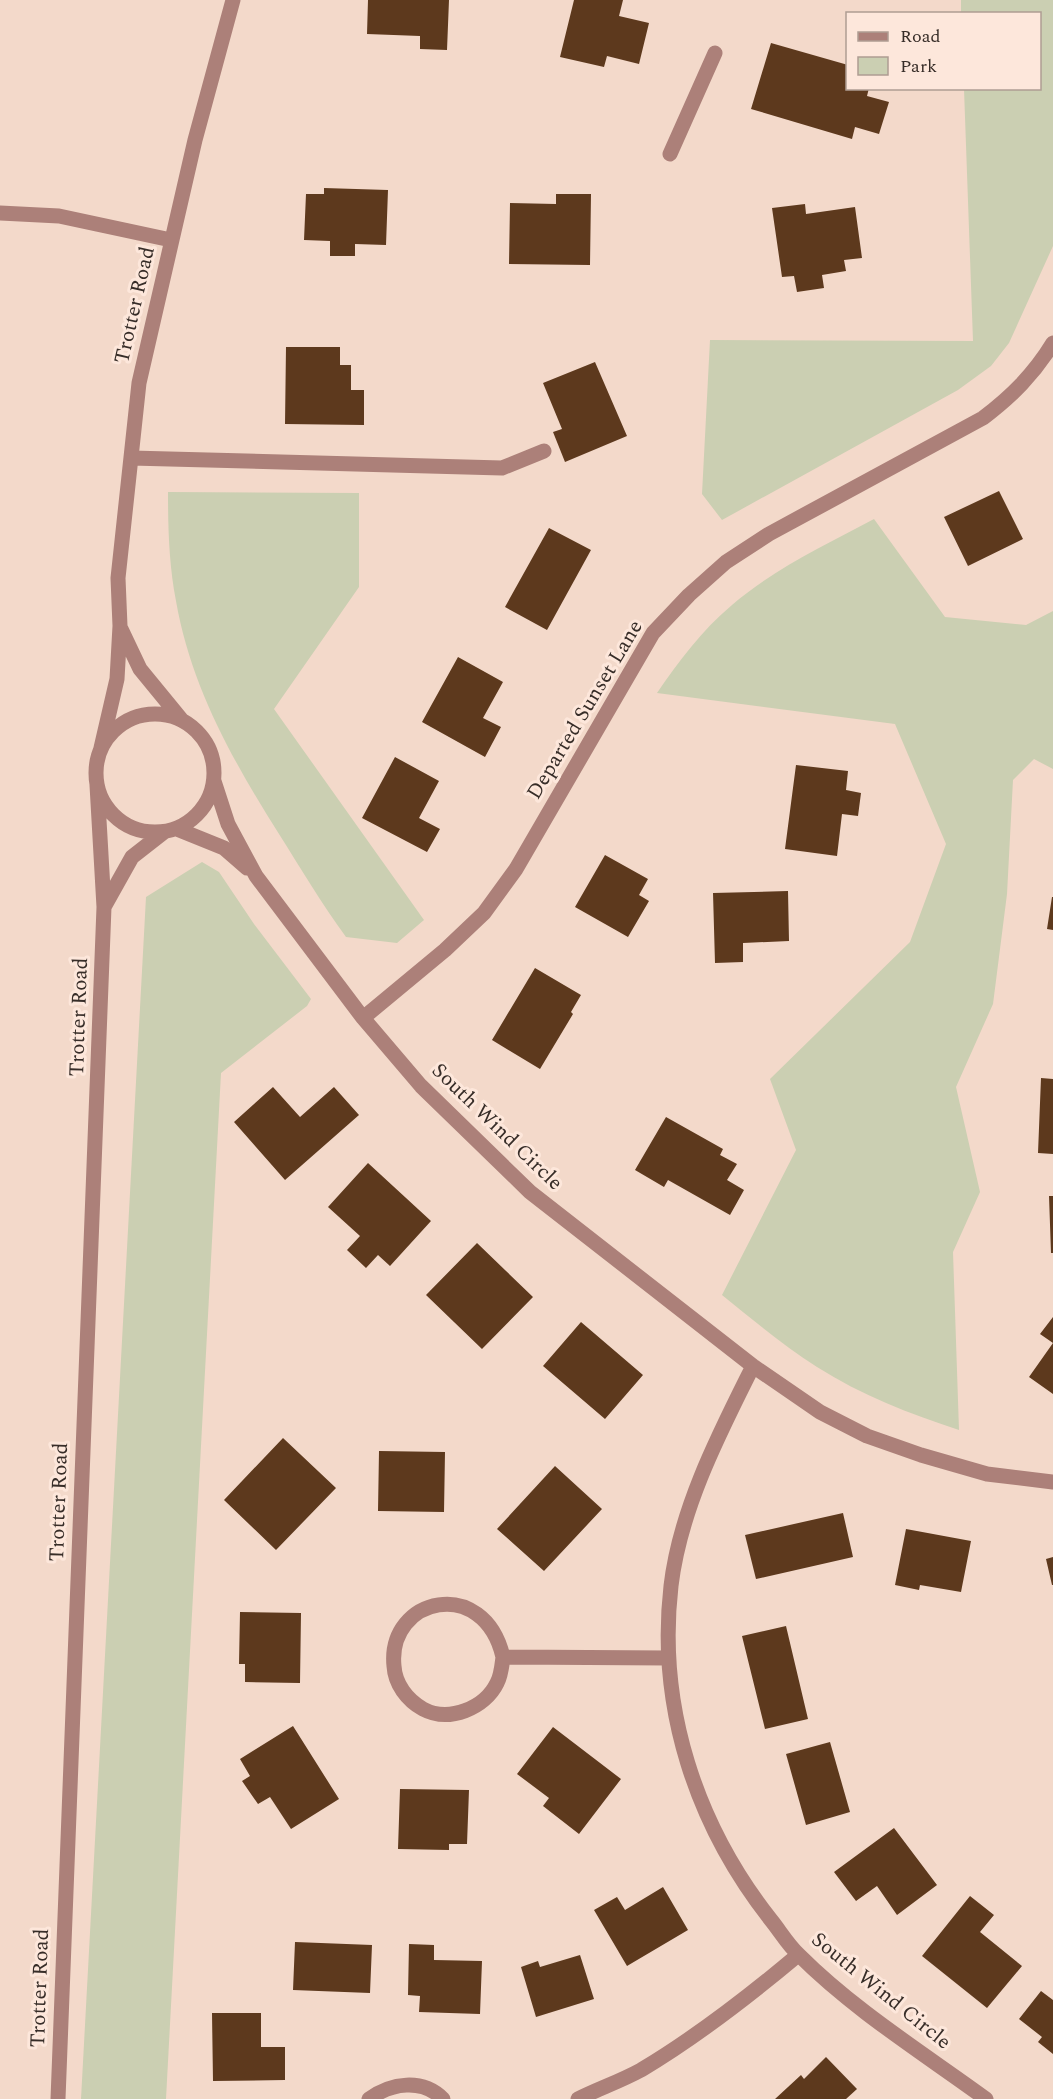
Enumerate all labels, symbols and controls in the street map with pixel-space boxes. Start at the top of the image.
legend [846,12,1041,90]
text: Road [900,23,941,50]
text: Park [900,53,937,80]
street label: Trotter Road [106,243,164,367]
street label: Departed Sunset Lane [519,614,651,806]
street label: Trotter Road [61,957,97,1077]
street label: South Wind Circle [424,1056,570,1198]
street label: Trotter Road [41,1442,77,1562]
street label: South Wind Circle [804,1924,958,2058]
street label: Trotter Road [22,1928,58,2048]

